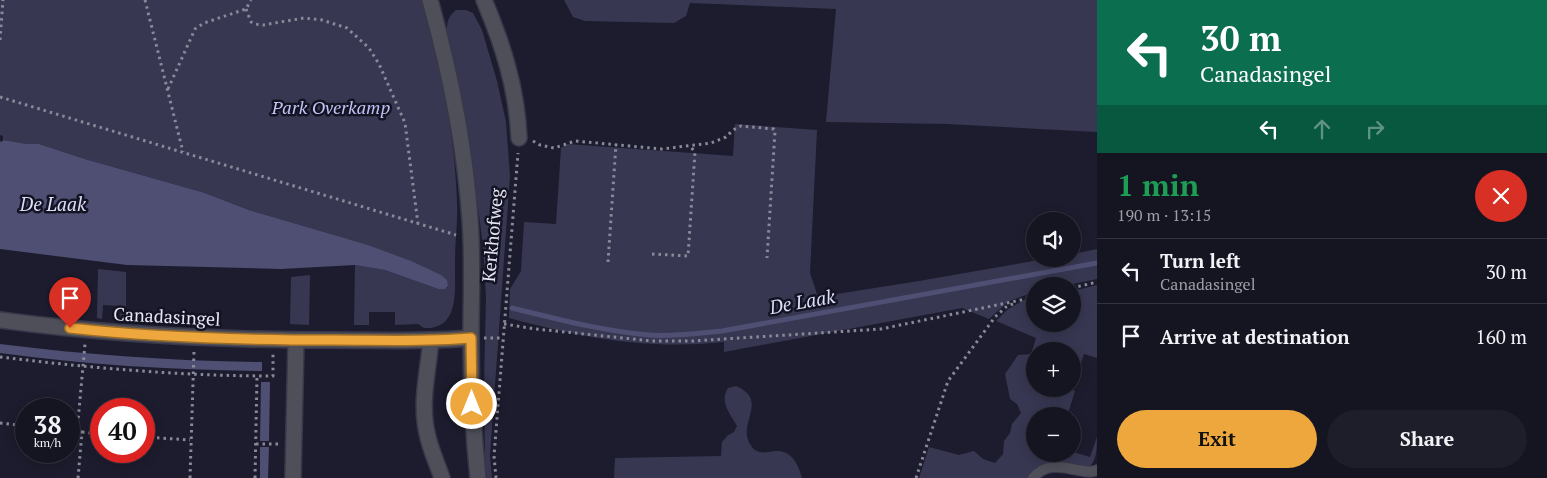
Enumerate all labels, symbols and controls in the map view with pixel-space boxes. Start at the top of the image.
text: 30 m [1200,15,1281,61]
icon: left [1117,20,1182,85]
text: Canadasingel [1200,59,1331,88]
park label: Park Overkamp [271,95,390,119]
icon: left [1255,115,1283,143]
icon: ahead [1308,115,1336,143]
icon: right [1361,115,1389,143]
text: 1 min [1117,165,1199,205]
button: close [1475,170,1527,222]
street label: Kerkhofweg [476,187,508,283]
water label: De Laak [19,191,87,216]
text: 190 m · 13:15 [1117,204,1211,226]
map controls [1026,212,1081,462]
button: sound [1026,212,1081,267]
text: Turn left [1160,248,1241,273]
icon: left [1117,257,1145,285]
text: 30 m [1486,259,1527,284]
text: Canadasingel [1160,273,1255,295]
pin [49,277,91,328]
button: layers [1026,277,1081,332]
water label: De Laak [766,283,838,319]
icon: arrive [56,284,84,312]
street label: Canadasingel [113,301,221,331]
icon: arrive [1117,322,1145,350]
text: Arrive at destination [1160,324,1349,349]
text: 160 m [1476,324,1527,349]
button: + [1026,342,1081,397]
position arrow [445,377,497,429]
speed limit sign: 40 [90,398,155,463]
button: − [1026,407,1081,462]
text: 38 [33,408,62,441]
button: Exit [1117,410,1317,468]
button: Share [1327,410,1527,468]
text: km/h [34,435,61,450]

